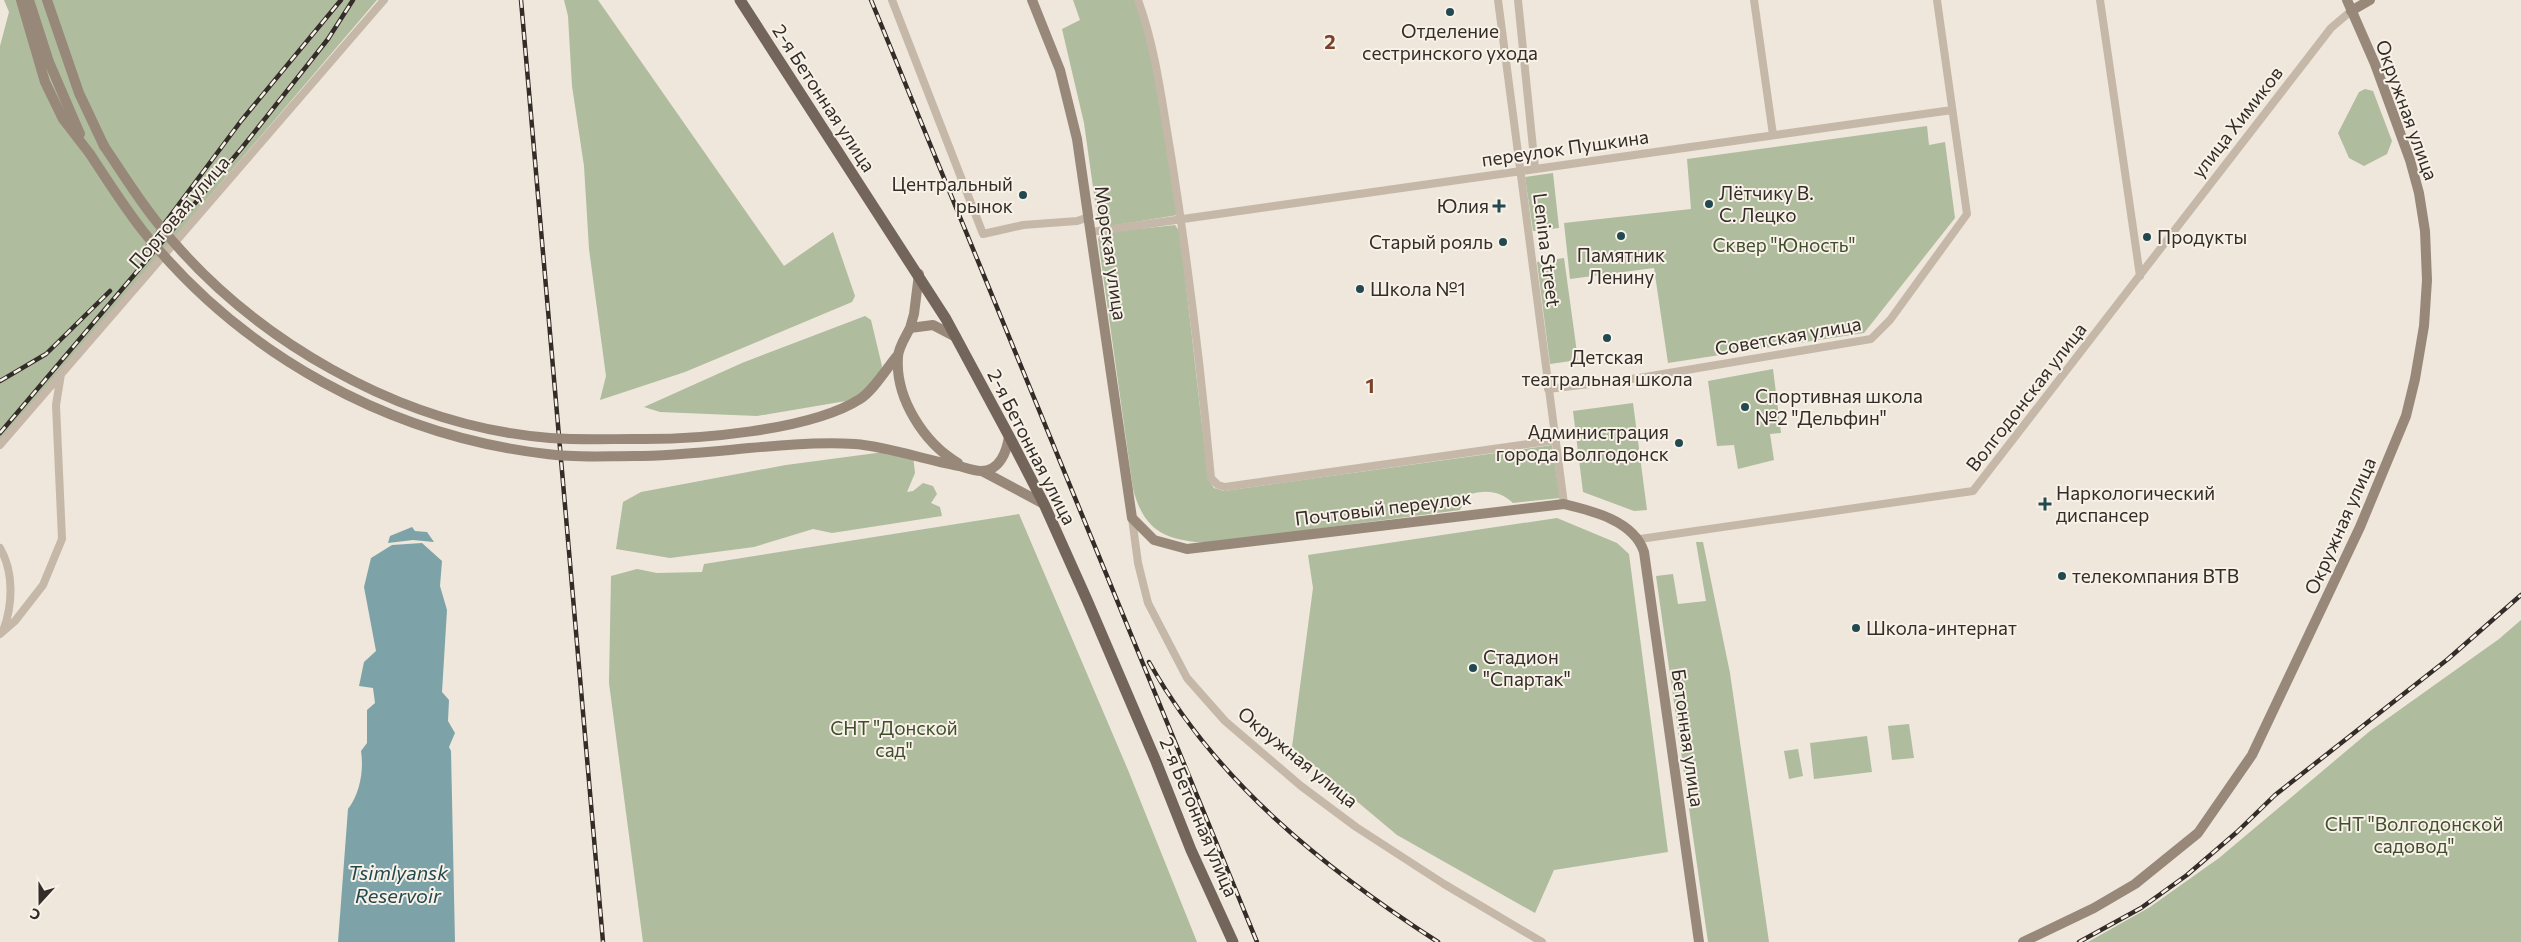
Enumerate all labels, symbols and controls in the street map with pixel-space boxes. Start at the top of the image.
marker: Отделение сестринского ухода [1444,6,1456,18]
place label: Отделение сестринского ухода [1362,19,1538,64]
street label: 2-я Бетонная улица [768,20,881,176]
district label: 2 [1324,29,1336,53]
street label: Окружная улица [2371,36,2444,183]
street label: улица Химиков [2186,61,2287,182]
street label: переулок Пушкина [1480,124,1650,171]
street label: Портовая улица [123,150,234,273]
place label: Центральный рынок [892,172,1013,217]
place label: Лётчику В. С. Лецко [1719,181,1814,226]
street label: Морская улица [1091,184,1132,322]
marker: Центральный рынок [1017,189,1029,201]
street label: Lenina Street [1529,192,1566,309]
place label: Юлия [1437,194,1489,217]
marker: Лётчику В. С. Лецко [1703,198,1715,210]
marker: Юлия [1493,200,1505,212]
place label: Продукты [2157,225,2247,248]
place label: Старый рояль [1369,230,1493,253]
marker: Памятник Ленину [1615,230,1627,242]
marker: Продукты [2141,231,2153,243]
park label: Сквер "Юность" [1713,233,1856,256]
marker: Старый рояль [1497,236,1509,248]
place label: Памятник Ленину [1577,243,1665,288]
place label: Школа №1 [1370,277,1466,300]
marker: Школа №1 [1354,283,1366,295]
street label: Советская улица [1713,311,1863,360]
street label: Волгодонская улица [1960,318,2091,476]
marker: Детская театральная школа [1601,332,1613,344]
place label: Детская театральная школа [1521,345,1693,390]
street label: 2-я Бетонная улица [983,365,1082,528]
district label: 1 [1365,373,1375,397]
place label: Спортивная школа №2 "Дельфин" [1755,384,1923,429]
marker: Спортивная школа №2 "Дельфин" [1739,401,1751,413]
place label: Администрация города Волгодонск [1496,420,1669,465]
marker: Администрация города Волгодонск [1673,437,1685,449]
street label: Окружная улица [2299,454,2380,598]
place label: Наркологический диспансер [2056,481,2215,526]
street label: Почтовый переулок [1293,485,1472,530]
marker: Наркологический диспансер [2038,497,2052,511]
place label: телекомпания ВТВ [2072,564,2239,587]
marker: телекомпания ВТВ [2056,570,2068,582]
place label: Школа-интернат [1866,616,2017,639]
marker: Школа-интернат [1850,622,1862,634]
place label: Стадион "Спартак" [1483,645,1571,690]
marker: Стадион "Спартак" [1467,662,1479,674]
street label: Бетонная улица [1667,667,1710,808]
street label: Окружная улица [1234,701,1363,812]
park label: СНТ "Донской сад" [830,716,958,761]
street label: 2-я Бетонная улица [1155,733,1244,900]
park label: СНТ "Волгодонской садовод" [2325,812,2503,857]
water label: Tsimlyansk Reservoir [348,860,449,907]
north arrow [15,877,65,927]
text: С [28,905,43,924]

